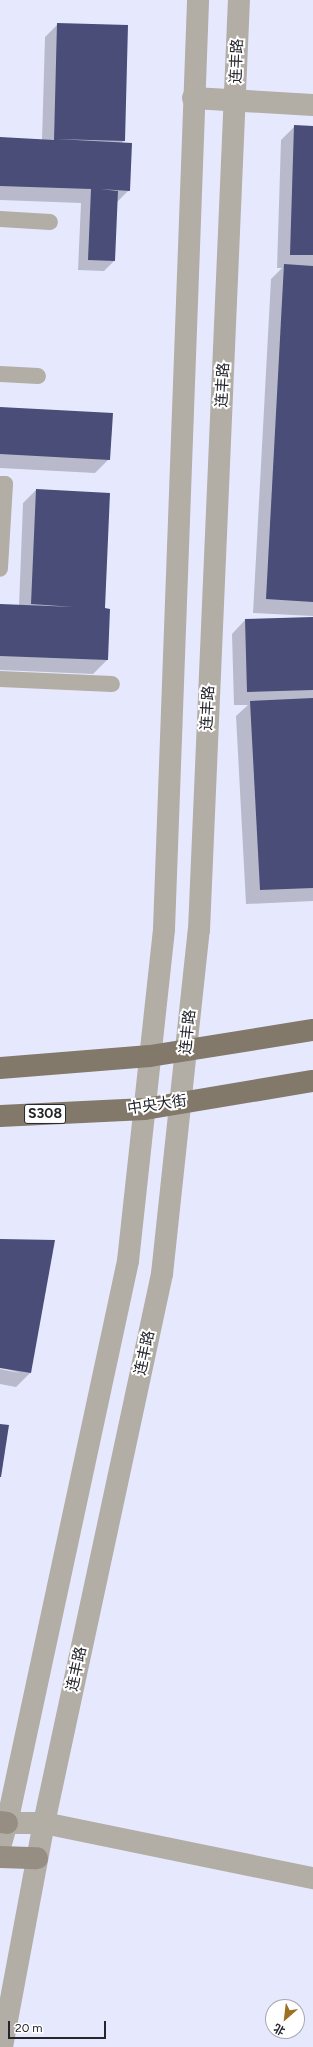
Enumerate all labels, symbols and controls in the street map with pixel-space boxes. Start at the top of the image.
street label: 连丰路 [227,38,247,84]
street label: 连丰路 [213,362,233,408]
street label: 连丰路 [198,685,218,731]
street label: 连丰路 [177,1009,199,1055]
street label: 中央大街 [126,1092,188,1118]
road number: S308 [24,1102,66,1126]
street label: 连丰路 [132,1329,158,1377]
street label: 连丰路 [64,1645,90,1693]
north arrow [265,1999,305,2039]
scale bar [10,2013,108,2039]
text: 20 m [15,2021,43,2035]
text: 北 [272,2021,288,2037]

